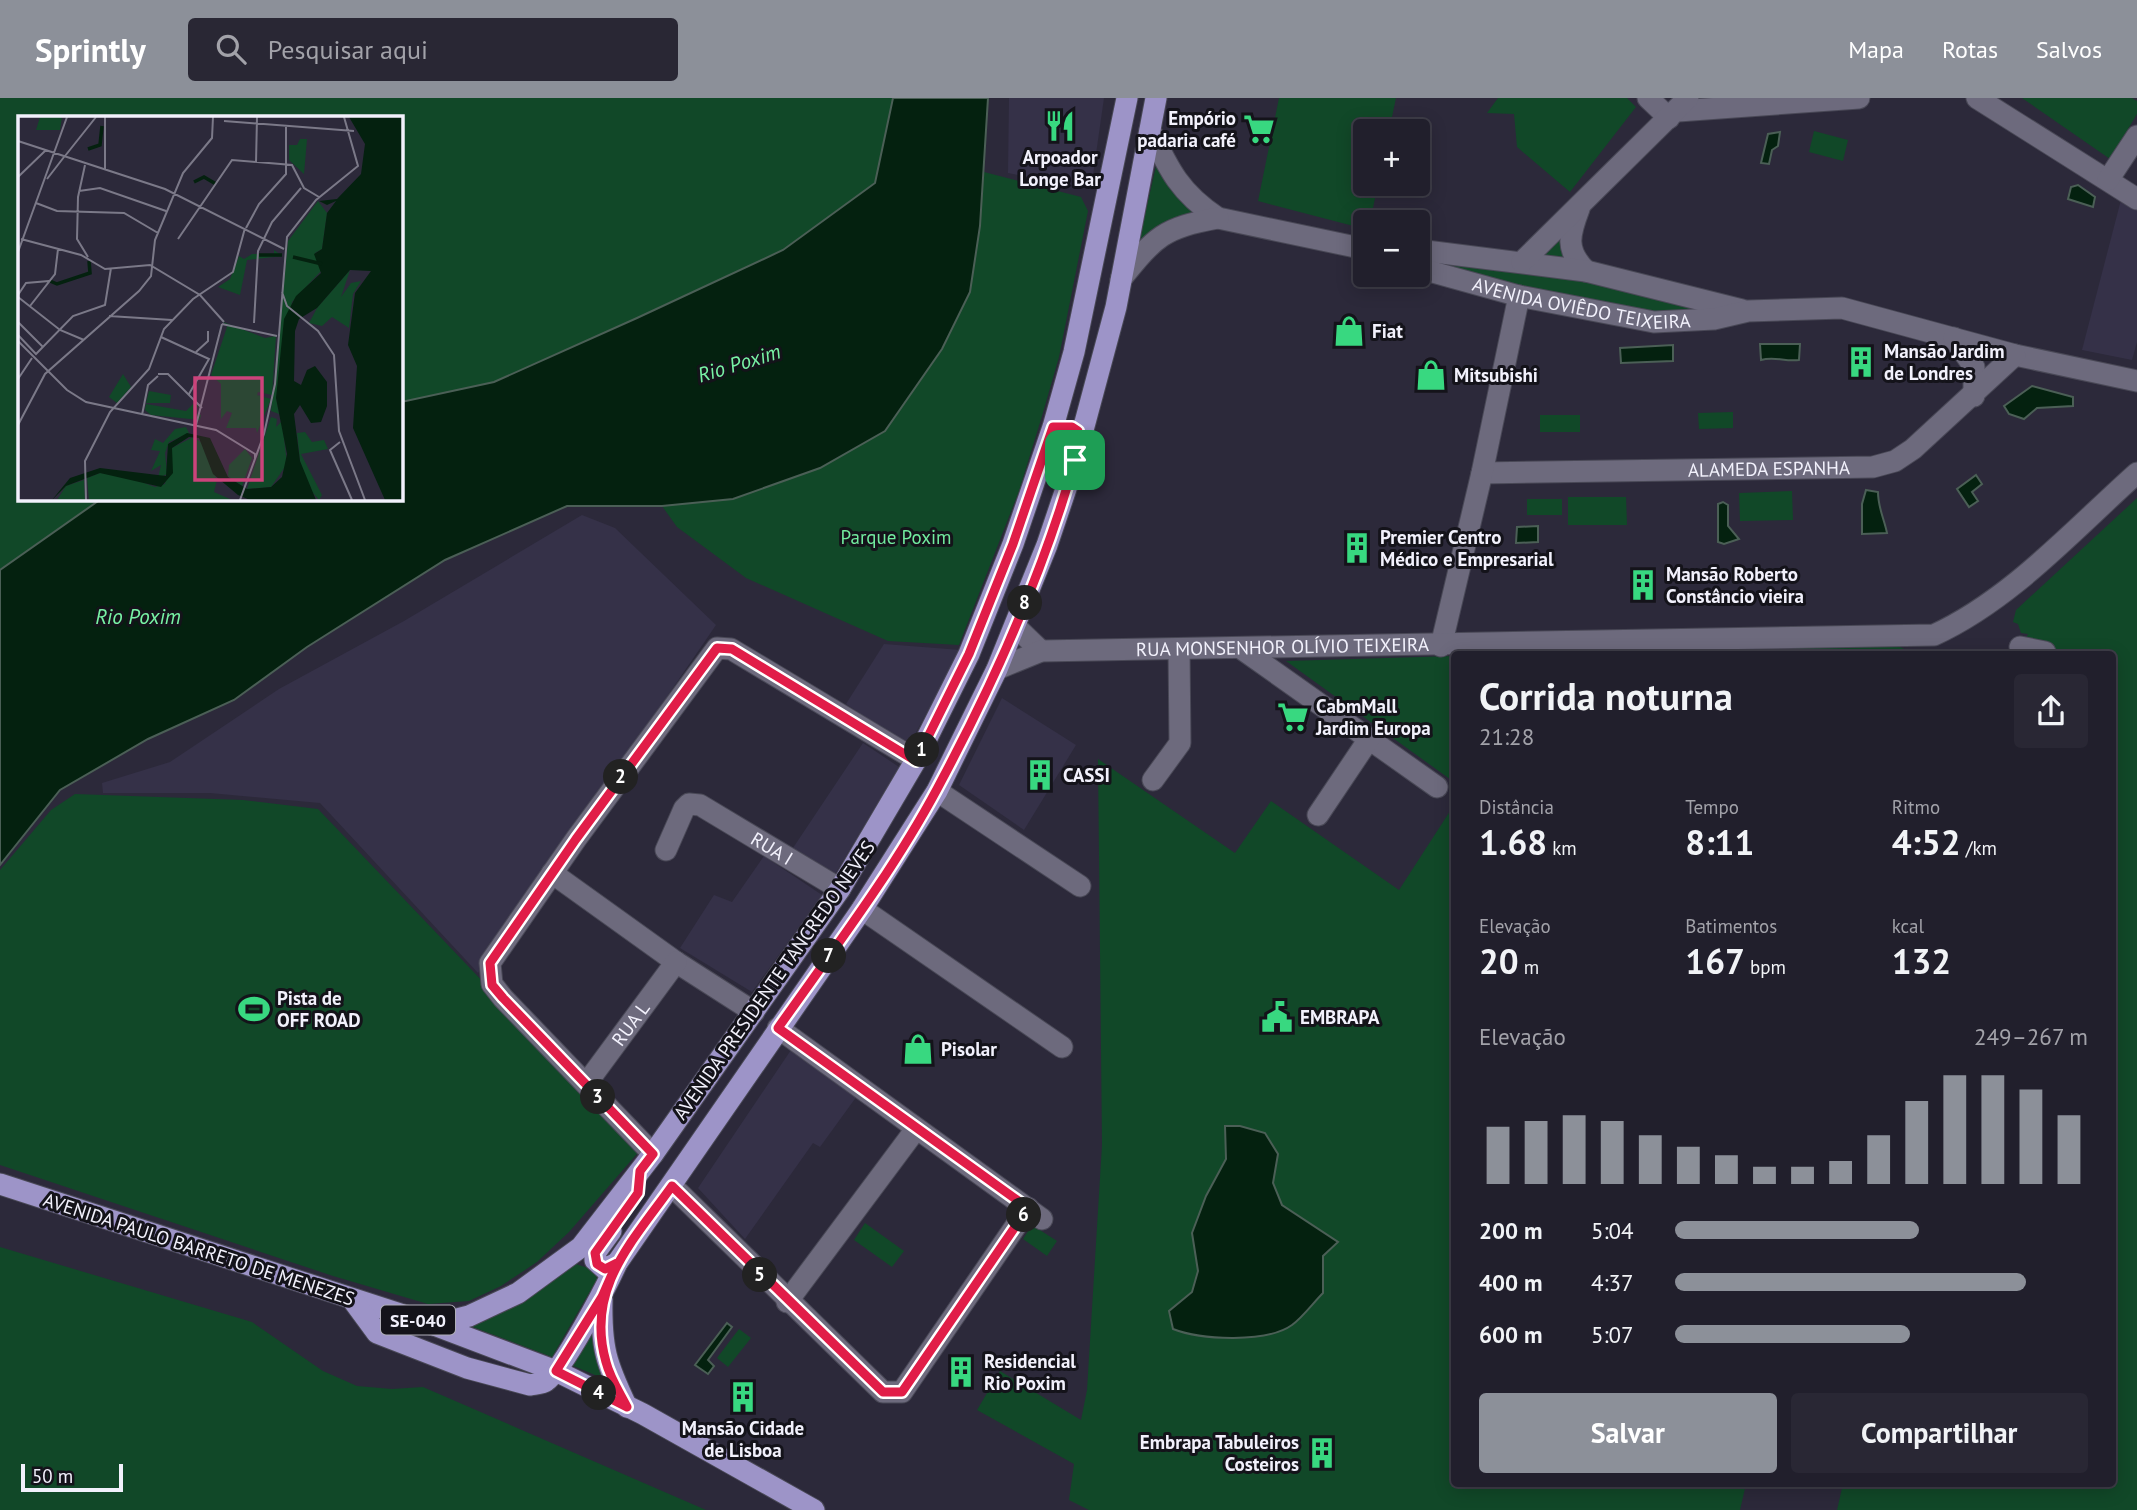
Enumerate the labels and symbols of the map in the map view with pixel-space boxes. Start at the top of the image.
place label: Empório padaria café [1137,106,1236,152]
restaurant icon: Arpoador Longe Bar [1043,109,1077,143]
supermarket icon: Empório padaria café [1242,112,1276,146]
inset map [18,116,402,500]
place label: Arpoador Longe Bar [1019,145,1101,191]
street label: AVENIDA OVIÊDO TEIXEIRA [1470,272,1691,334]
shop icon: Fiat [1332,314,1366,348]
place label: Fiat [1372,319,1403,343]
water label: Rio Poxim [694,338,784,388]
place label: Mansão Jardim de Londres [1884,339,2005,385]
building icon: Mansão Jardim de Londres [1844,345,1878,379]
shop icon: Mitsubishi [1414,358,1448,392]
place label: Mitsubishi [1454,363,1538,387]
pin [1045,430,1105,490]
street label: ALAMEDA ESPANHA [1688,455,1850,482]
park label: Parque Poxim [841,525,951,549]
place label: Premier Centro Médico e Empresarial [1380,525,1554,571]
building icon: Premier Centro Médico e Empresarial [1340,531,1374,565]
place label: Mansão Roberto Constâncio vieira [1666,562,1804,608]
building icon: Mansão Roberto Constâncio vieira [1626,568,1660,602]
pin: 8 [1007,586,1042,620]
water label: Rio Poxim [95,603,181,630]
street label: RUA MONSENHOR OLÍVIO TEIXEIRA [1136,632,1429,661]
place label: CabmMall Jardim Europa [1315,694,1431,740]
supermarket icon: CabmMall Jardim Europa [1276,700,1310,734]
pin: 1 [904,732,940,768]
building icon: CASSI [1023,758,1057,792]
pin: 2 [604,760,638,794]
place label: CASSI [1063,763,1110,787]
street label: RUA I [747,826,797,870]
street label: AVENIDA PRESIDENTE TANCREDO NEVES [668,836,880,1124]
pin: 7 [812,938,846,974]
place label: Pista de OFF ROAD [277,986,361,1032]
sports icon: Pista de OFF ROAD [237,992,271,1026]
street label: RUA L [606,997,655,1050]
public building icon: EMBRAPA [1260,1000,1294,1034]
place label: EMBRAPA [1300,1005,1380,1029]
shop icon: Pisolar [901,1032,935,1066]
place label: Pisolar [941,1037,997,1061]
pin: 3 [580,1080,616,1114]
street label: AVENIDA PAULO BARRETO DE MENEZES [40,1187,358,1311]
pin: 6 [1006,1198,1042,1232]
pin: 5 [742,1258,778,1292]
road number: SE-040 [381,1306,455,1335]
place label: Residencial Rio Poxim [984,1349,1076,1395]
building icon: Residencial Rio Poxim [944,1355,978,1389]
pin: 4 [582,1376,616,1410]
building icon: Mansão Cidade de Lisboa [726,1380,760,1414]
place label: Mansão Cidade de Lisboa [682,1416,804,1462]
place label: Embrapa Tabuleiros Costeiros [1140,1430,1299,1476]
building icon: Embrapa Tabuleiros Costeiros [1305,1436,1339,1470]
scale bar [21,1461,122,1493]

